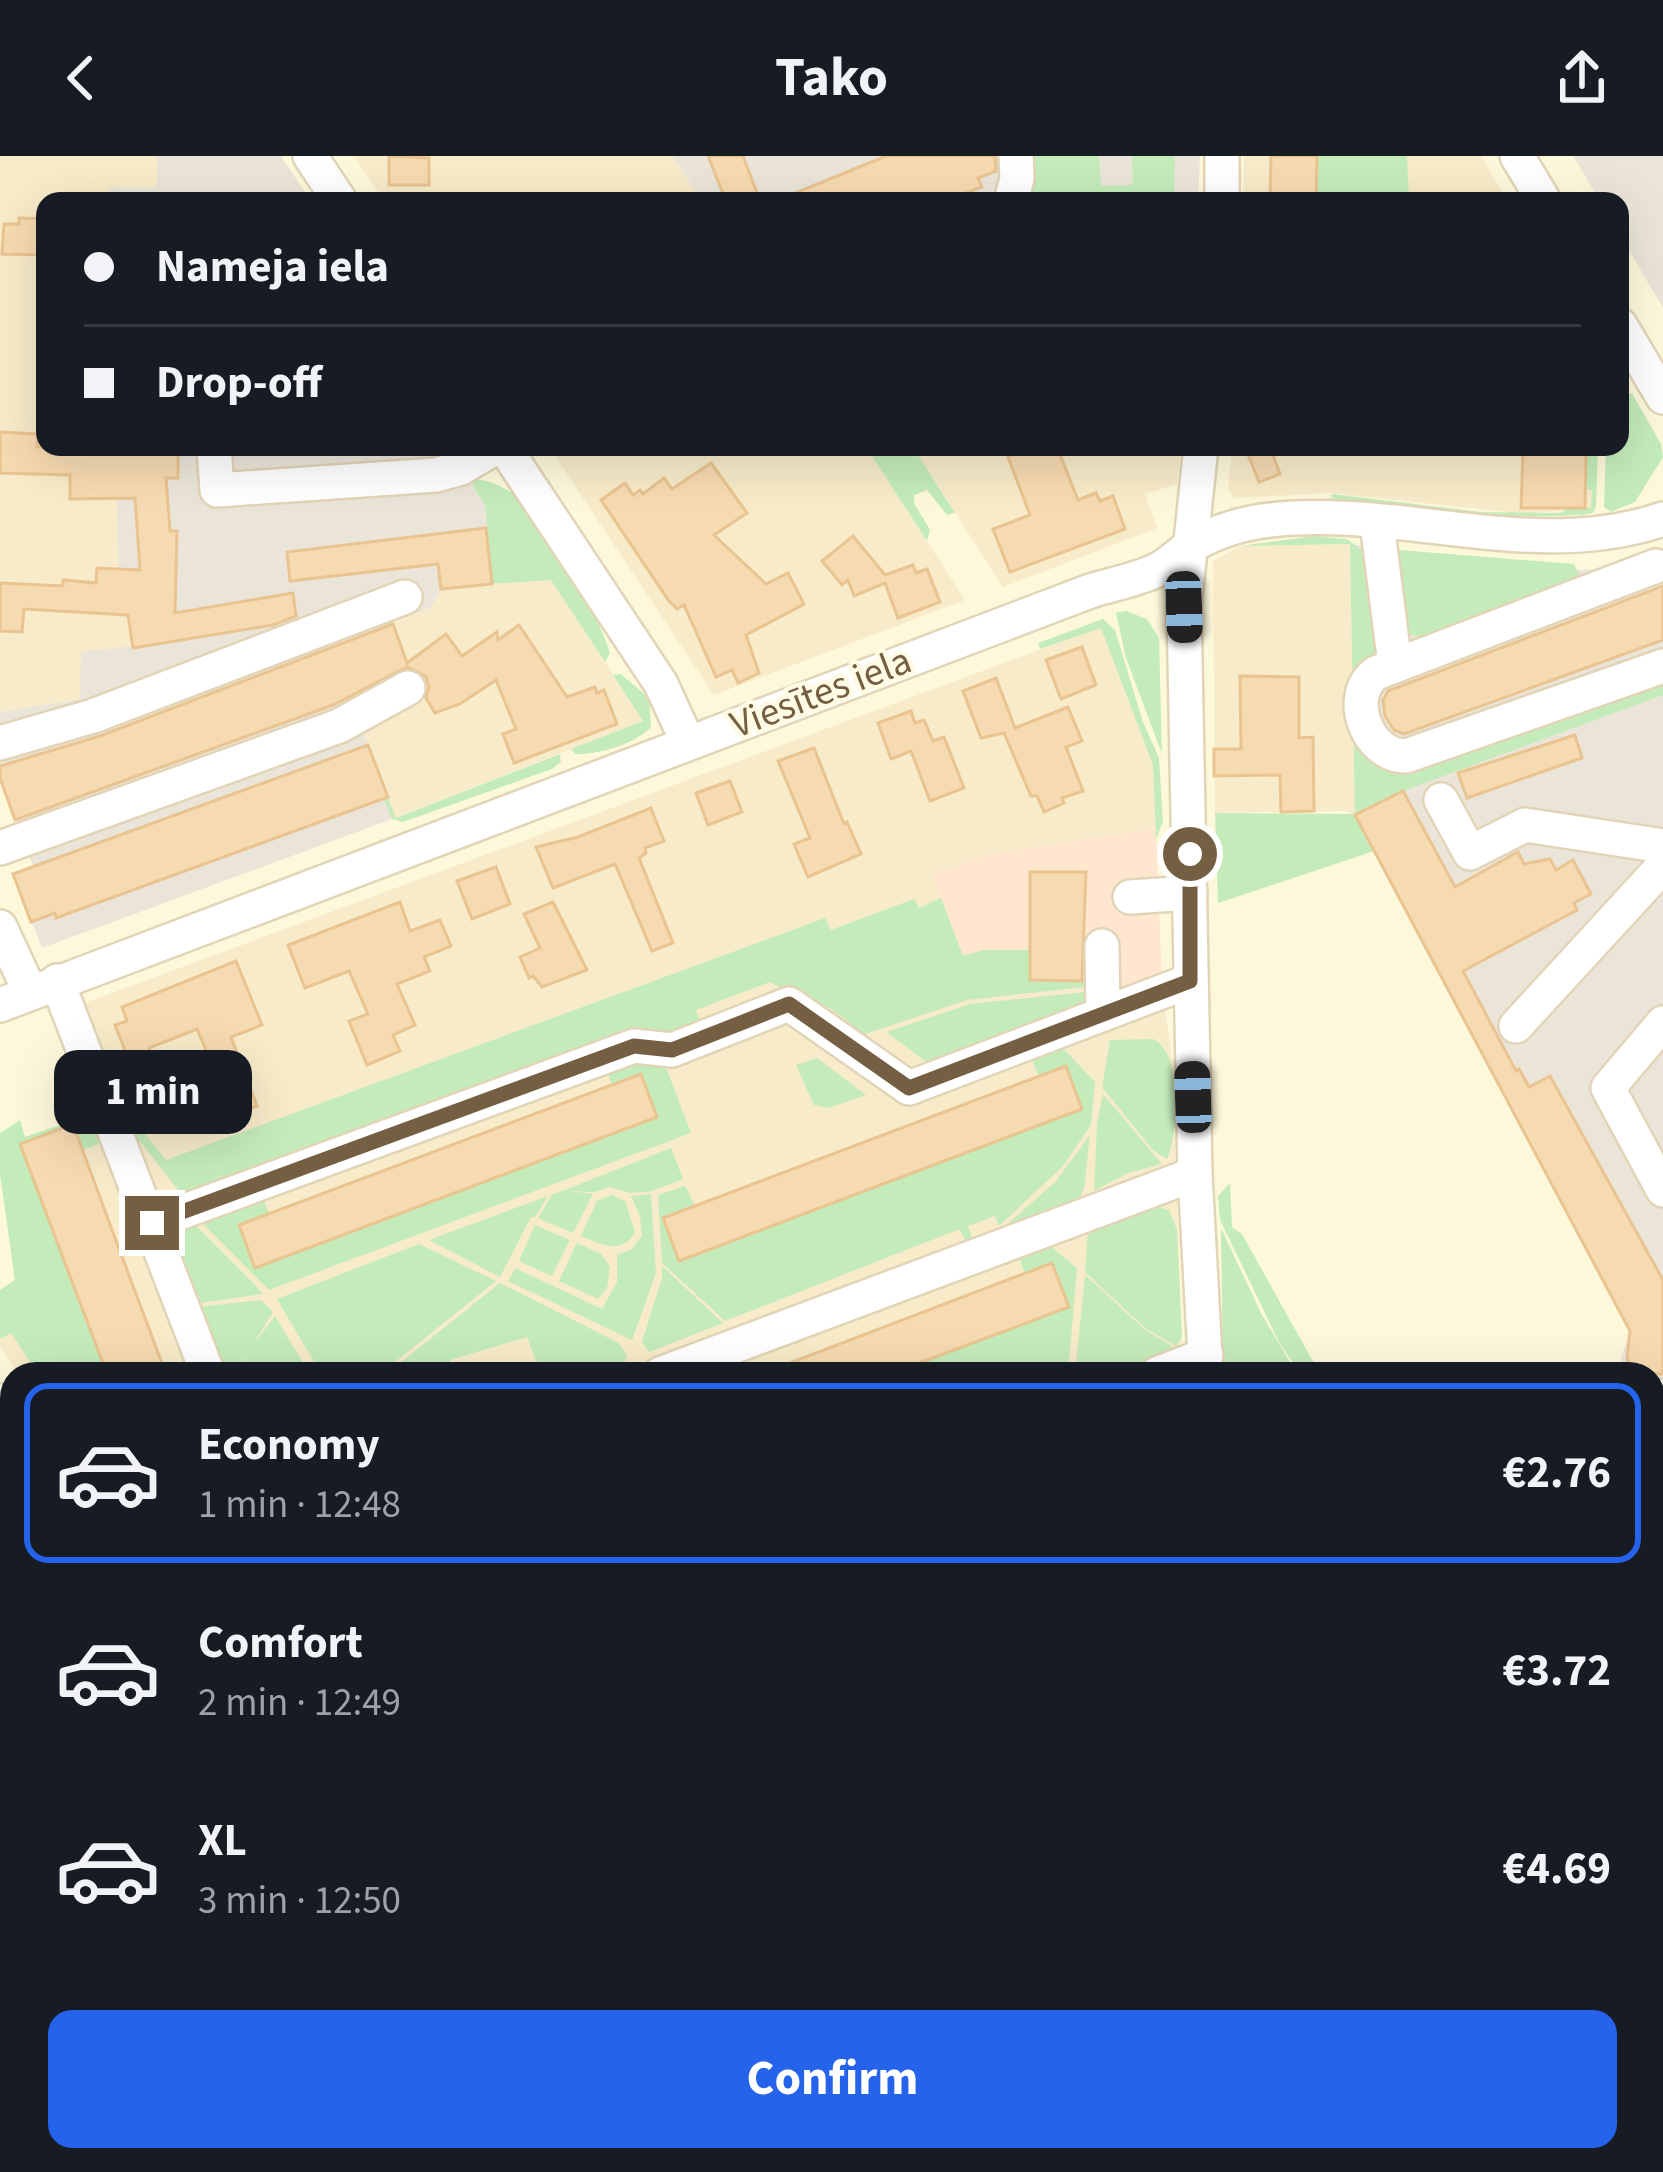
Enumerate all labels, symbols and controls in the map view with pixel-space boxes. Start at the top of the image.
text: Tako [775,40,888,117]
icon: back [48,45,114,111]
icon: share [1549,45,1615,111]
text: Nameja iela [156,235,389,299]
text: Drop-off [156,351,322,415]
car [1165,570,1203,644]
street label: Viesītes iela [722,633,920,753]
route start [1163,827,1217,881]
callout: 1 min [53,1049,251,1133]
car [1174,1060,1212,1134]
text: 1 min [106,1064,200,1120]
route end [125,1196,179,1250]
text: Economy [198,1413,380,1477]
icon: car [54,1419,162,1527]
text: €2.76 [1502,1441,1611,1505]
text: 1 min · 12:48 [198,1477,401,1533]
text: Comfort [198,1611,363,1675]
icon: car [54,1617,162,1725]
text: €3.72 [1502,1639,1611,1703]
text: 2 min · 12:49 [198,1675,401,1731]
text: XL [198,1809,247,1873]
icon: car [54,1815,162,1923]
text: €4.69 [1502,1837,1611,1901]
text: 3 min · 12:50 [198,1873,401,1929]
button: Confirm [48,2010,1617,2148]

